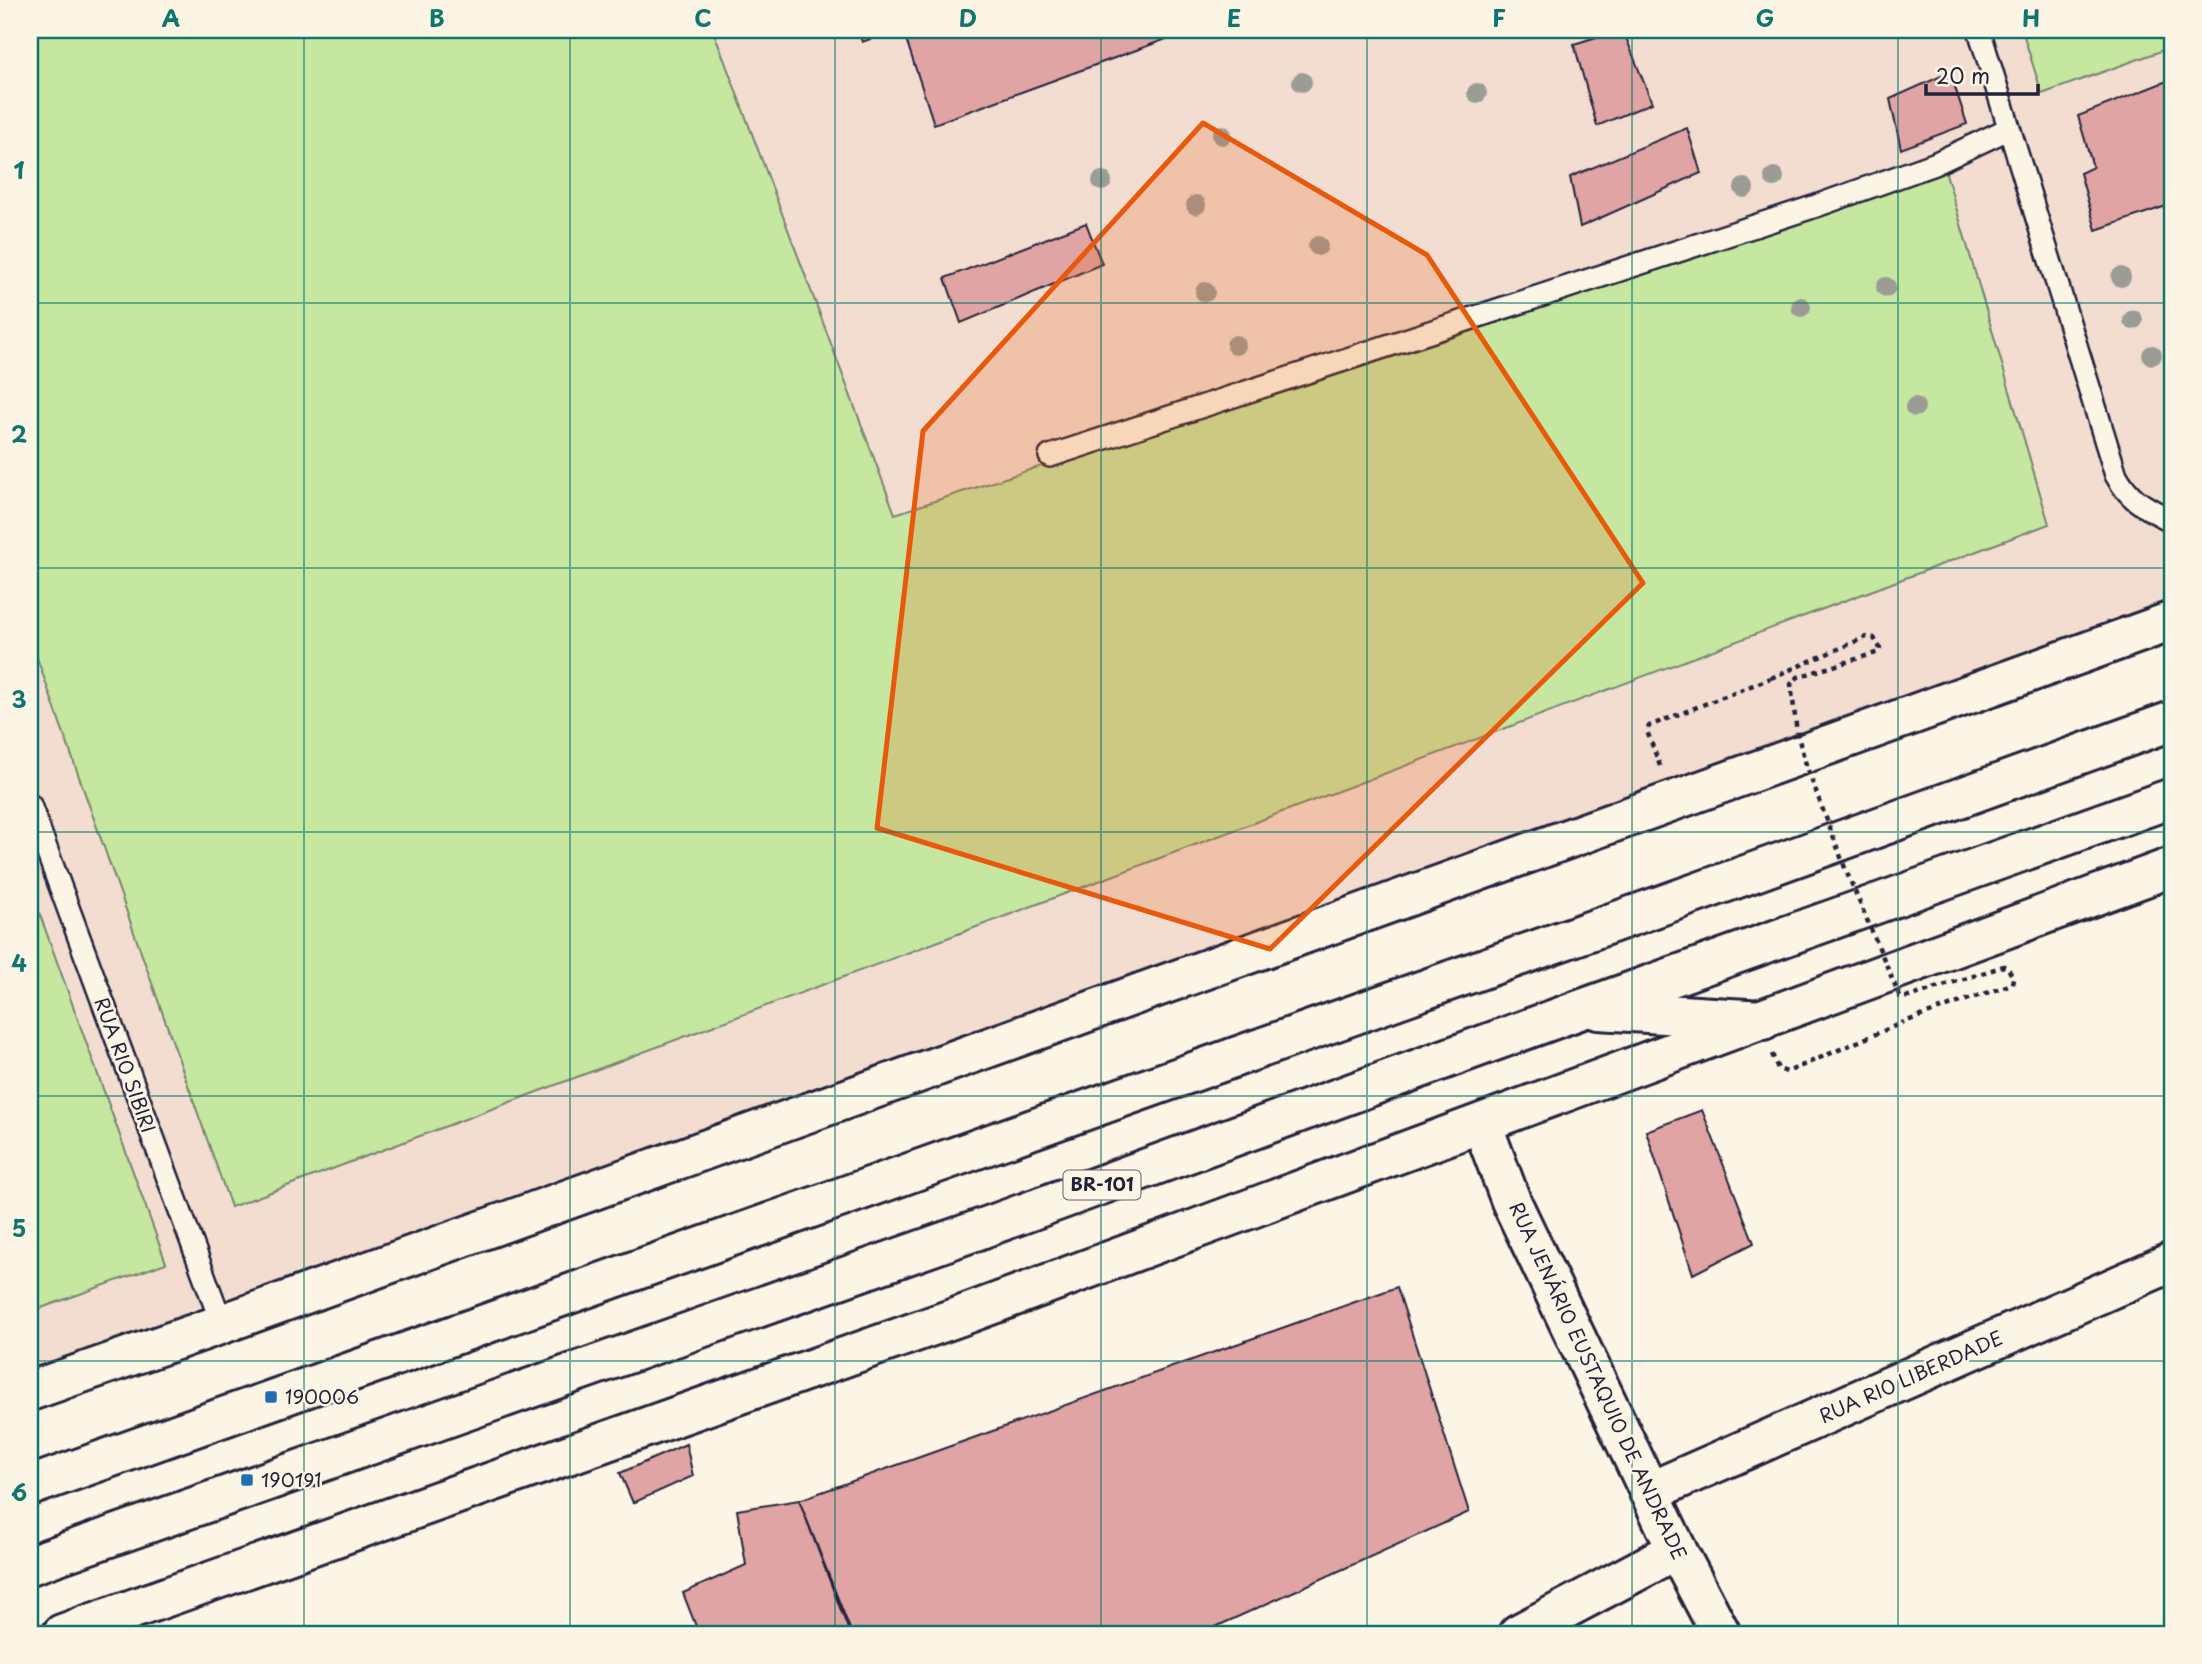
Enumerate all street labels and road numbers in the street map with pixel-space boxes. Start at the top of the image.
street label: RUA RIO SIBIRI [88,993,163,1136]
road number: BR-101 [1064,1170,1140,1200]
street label: RUA JENÁRIO EUSTAQUIO DE ANDRADE [1503,1197,1694,1564]
street label: RUA RIO LIBERDADE [1814,1323,2007,1429]

